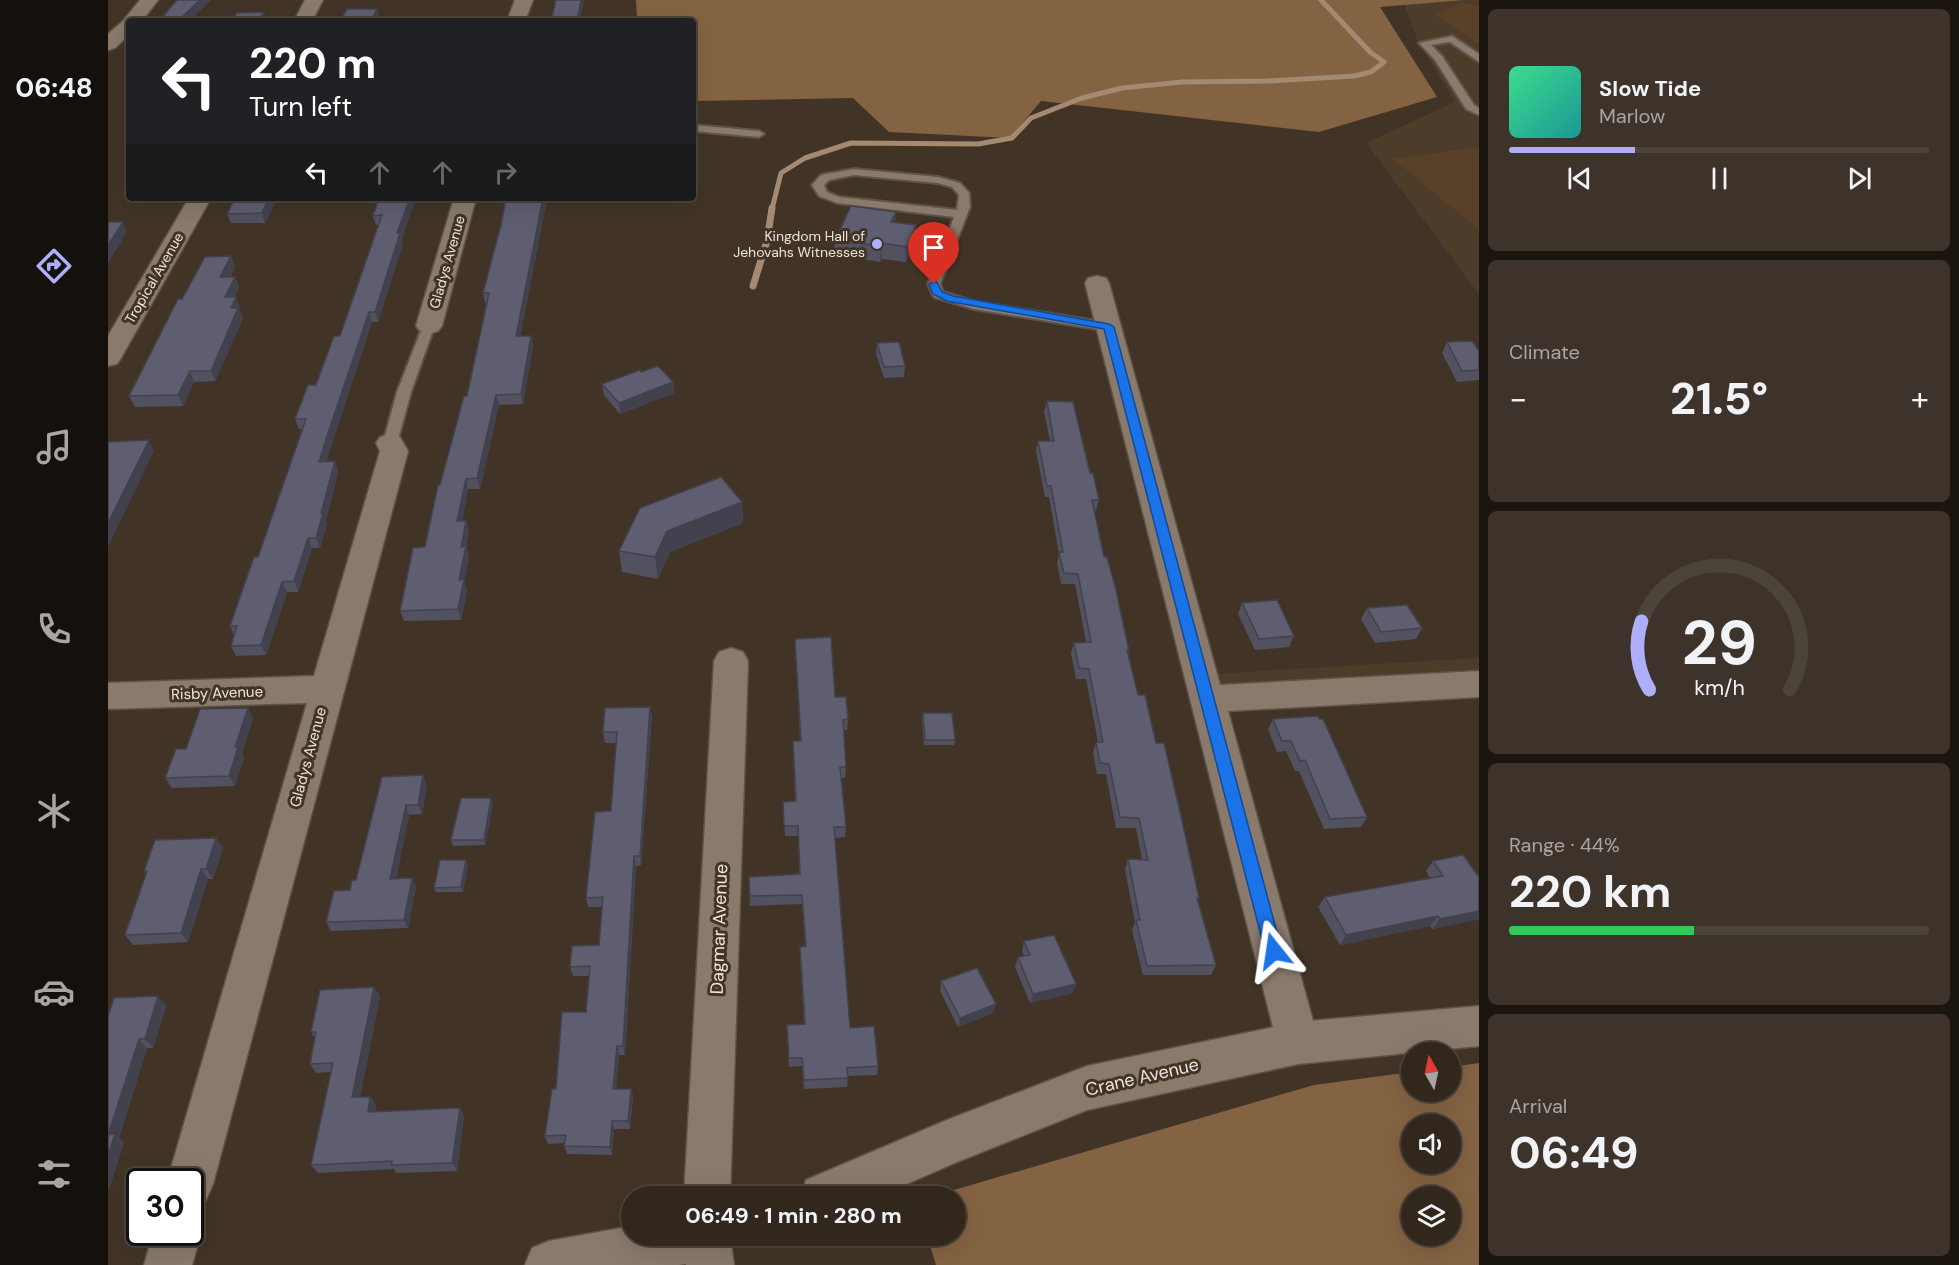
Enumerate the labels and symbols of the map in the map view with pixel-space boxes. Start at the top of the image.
street label: Gladys Avenue [425,213,469,311]
pin [908,222,959,284]
place label: Kingdom Hall of Jehovahs Witnesses [733,227,865,261]
street label: Tropical Avenue [121,229,187,327]
marker: Kingdom Hall of Jehovahs Witnesses [870,237,884,251]
street label: Risby Avenue [171,681,263,705]
street label: Gladys Avenue [285,705,331,809]
street label: Dagmar Avenue [705,863,733,995]
position arrow [1242,919,1306,983]
north arrow [1401,1042,1461,1102]
street label: Crane Avenue [1083,1052,1201,1102]
speed limit sign: 30 [126,1168,204,1246]

